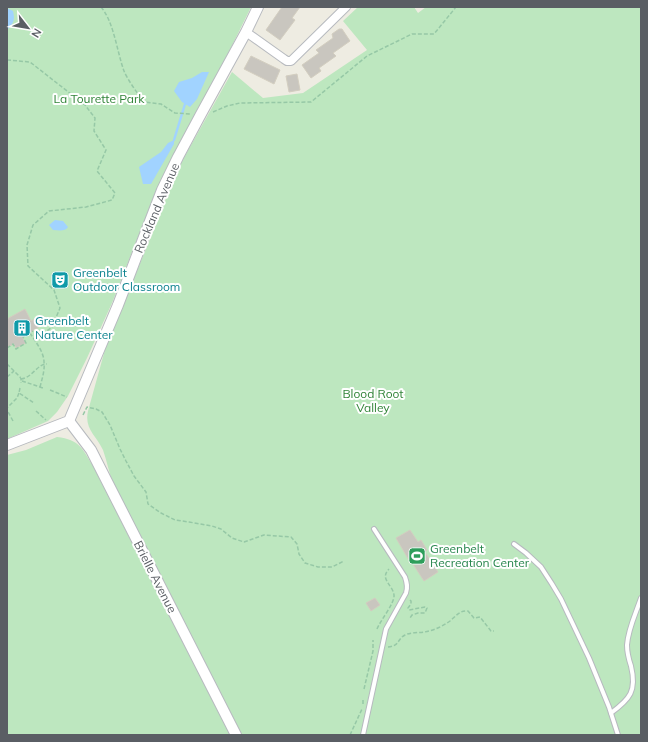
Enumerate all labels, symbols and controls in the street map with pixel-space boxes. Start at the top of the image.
north arrow [8,8,48,48]
text: N [28,26,45,40]
park label: La Tourette Park [54,91,145,106]
street label: Rockland Avenue [131,161,182,255]
place label: Greenbelt Outdoor Classroom [73,265,180,294]
theatre icon: Greenbelt Outdoor Classroom [50,270,70,290]
place label: Greenbelt Nature Center [35,313,113,342]
building icon: Greenbelt Nature Center [12,318,32,338]
park label: Blood Root Valley [342,386,404,415]
street label: Brielle Avenue [131,538,180,615]
place label: Greenbelt Recreation Center [430,541,530,570]
sports icon: Greenbelt Recreation Center [407,546,427,566]

